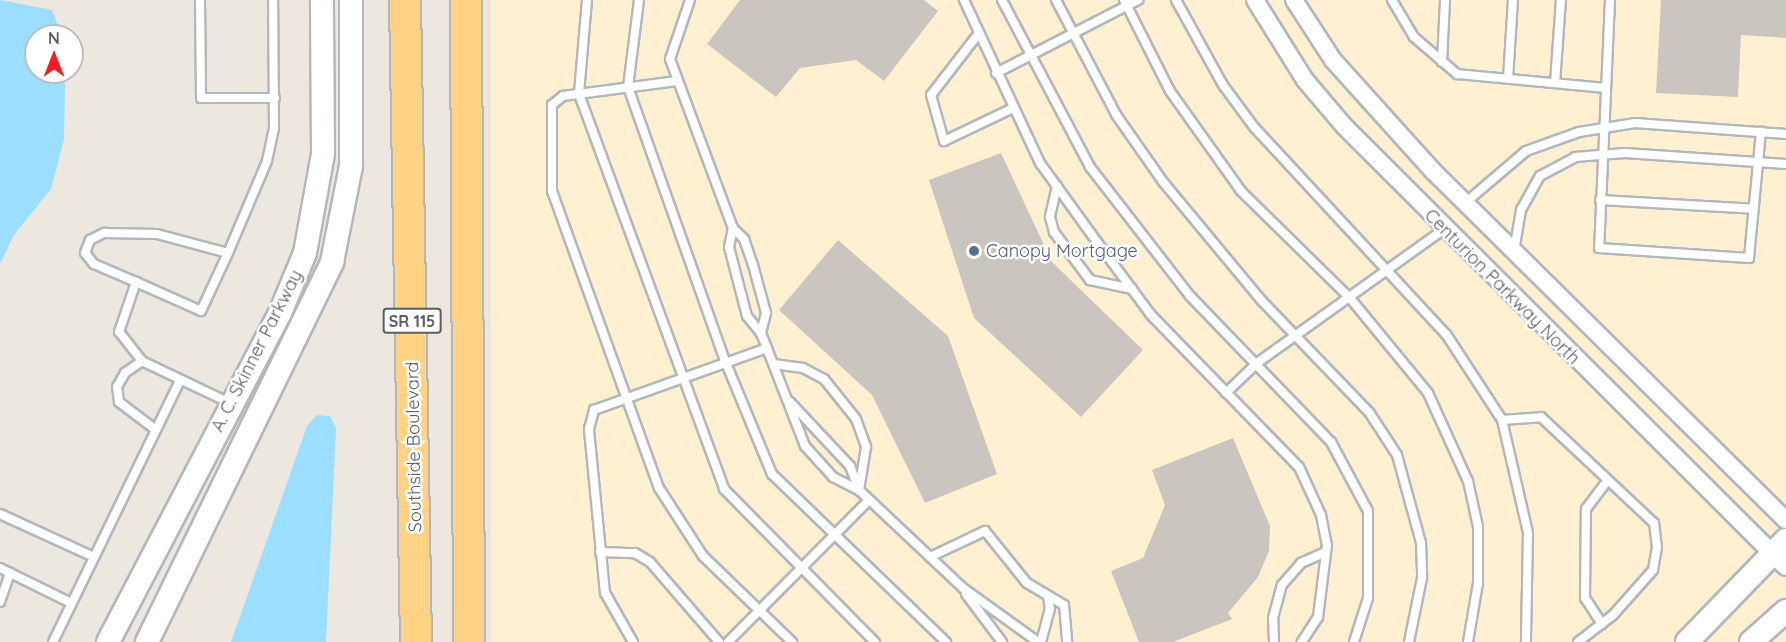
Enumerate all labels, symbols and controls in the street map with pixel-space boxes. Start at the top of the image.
north arrow [24,24,84,84]
text: N [48,28,60,48]
street label: Centurion Parkway North [1420,205,1584,369]
place label: Canopy Mortgage [986,240,1138,262]
marker: Canopy Mortgage [967,244,981,258]
street label: A. C. Skinner Parkway [207,266,307,436]
road number: SR 115 [382,308,442,334]
street label: Southside Boulevard [402,362,426,532]

